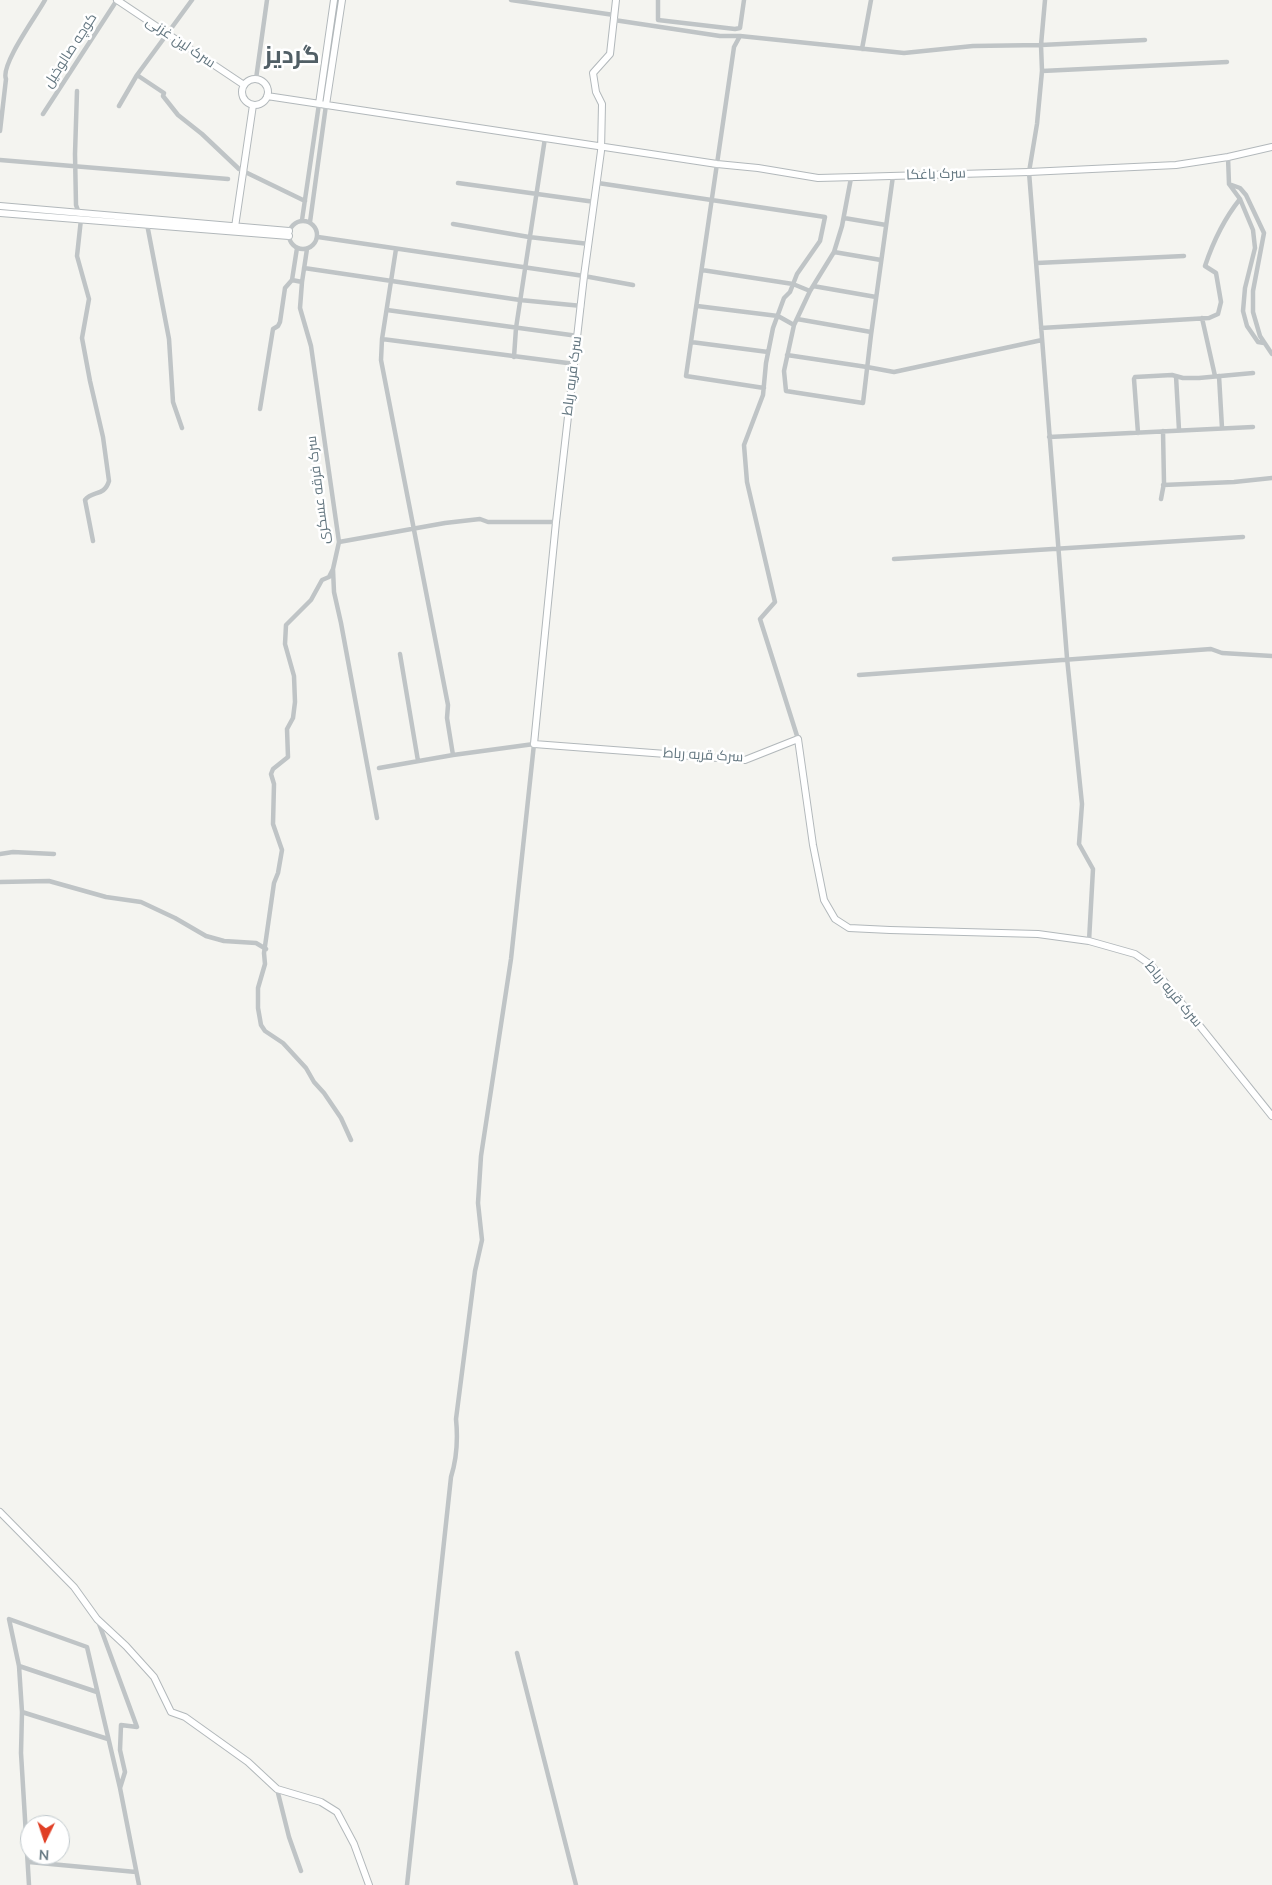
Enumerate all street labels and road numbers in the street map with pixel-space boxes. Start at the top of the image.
street label: کوچه صالوخیل [41,11,101,91]
street label: سرک لین غزنی [142,14,218,72]
street label: سرک باغکا [906,166,966,184]
street label: سرک قریه رباط [560,335,586,417]
street label: سرک فرقه عسکری [304,435,334,545]
street label: سرک قریه رباط [662,746,744,766]
street label: سرک قریه رباط [1141,959,1205,1031]

